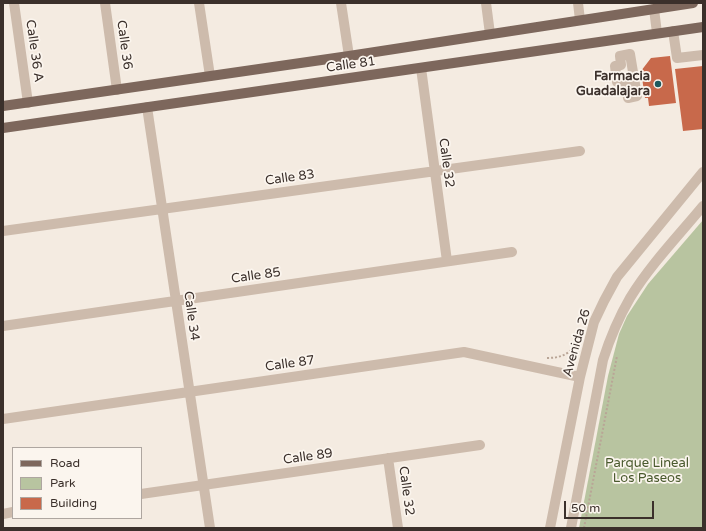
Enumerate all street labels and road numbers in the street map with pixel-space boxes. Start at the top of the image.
street label: Calle 36 A [22,19,46,83]
street label: Calle 36 [113,19,135,71]
street label: Calle 81 [325,54,377,76]
street label: Calle 32 [435,137,457,189]
street label: Calle 83 [264,167,316,189]
street label: Calle 85 [230,265,282,287]
street label: Calle 34 [180,290,202,342]
street label: Avenida 26 [560,307,594,379]
street label: Calle 87 [264,353,316,375]
street label: Calle 89 [282,446,334,468]
street label: Calle 32 [395,465,417,517]

